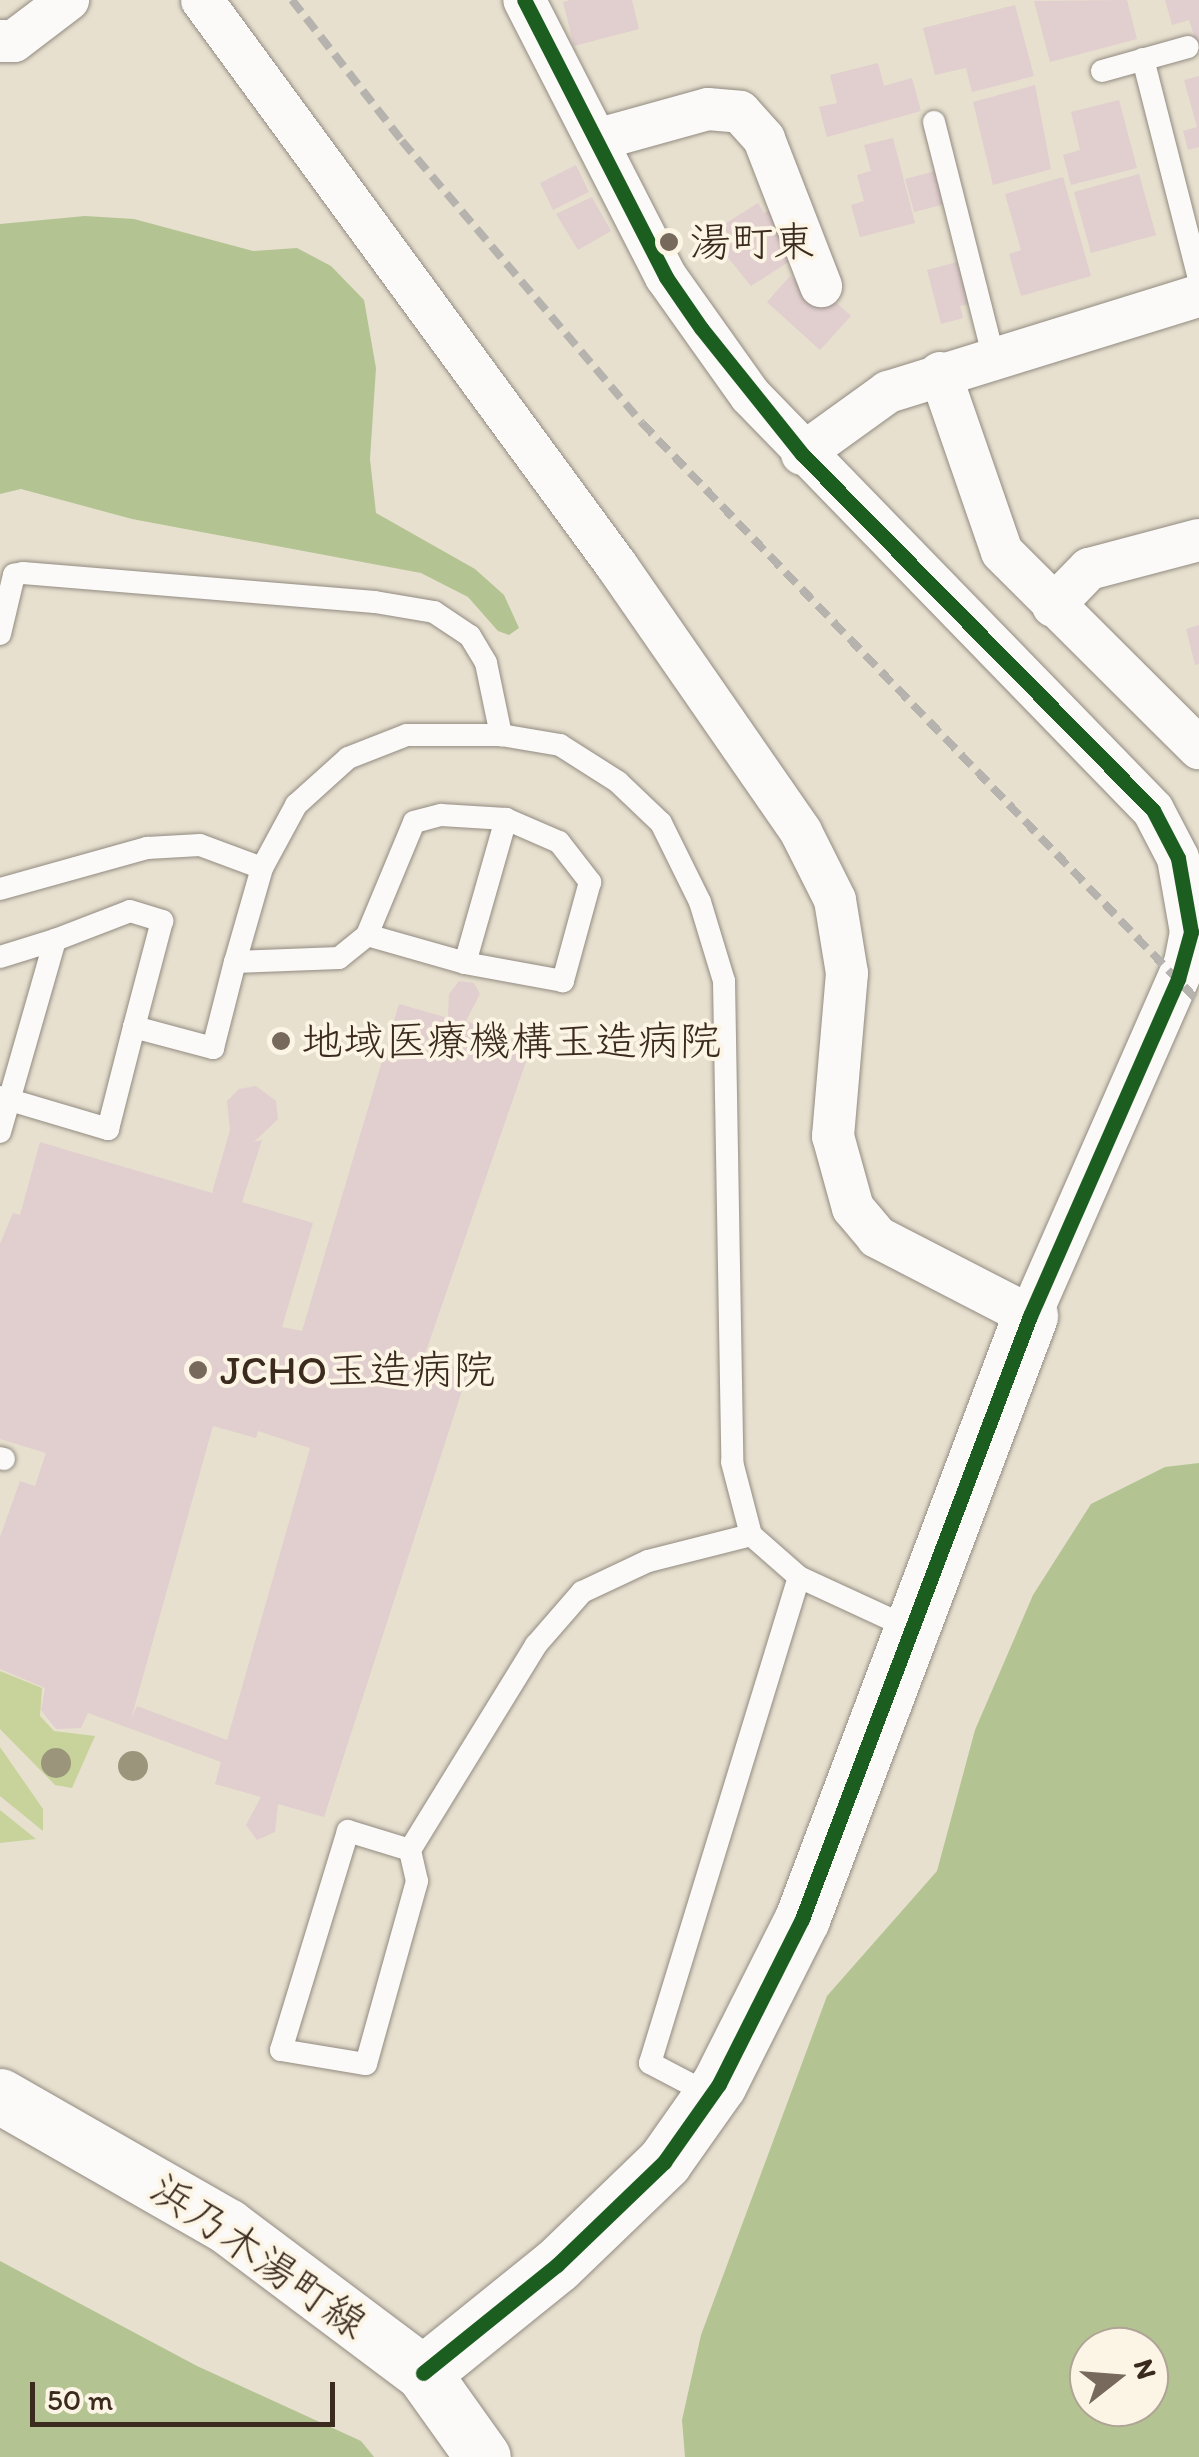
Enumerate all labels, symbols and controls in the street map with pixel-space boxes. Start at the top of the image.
place label: 湯町東 [689,217,815,267]
marker: 湯町東 [658,231,680,253]
place label: 地域医療機構玉造病院 [301,1016,721,1066]
marker: 地域医療機構玉造病院 [270,1030,292,1052]
place label: JCHO玉造病院 [220,1345,495,1395]
marker: JCHO玉造病院 [185,1357,211,1383]
street label: 浜乃木湯町線 [141,2163,377,2349]
north arrow [1069,2327,1169,2427]
text: N [1127,2355,1165,2383]
scale bar [35,2362,340,2424]
text: 50 m [47,2381,113,2418]

